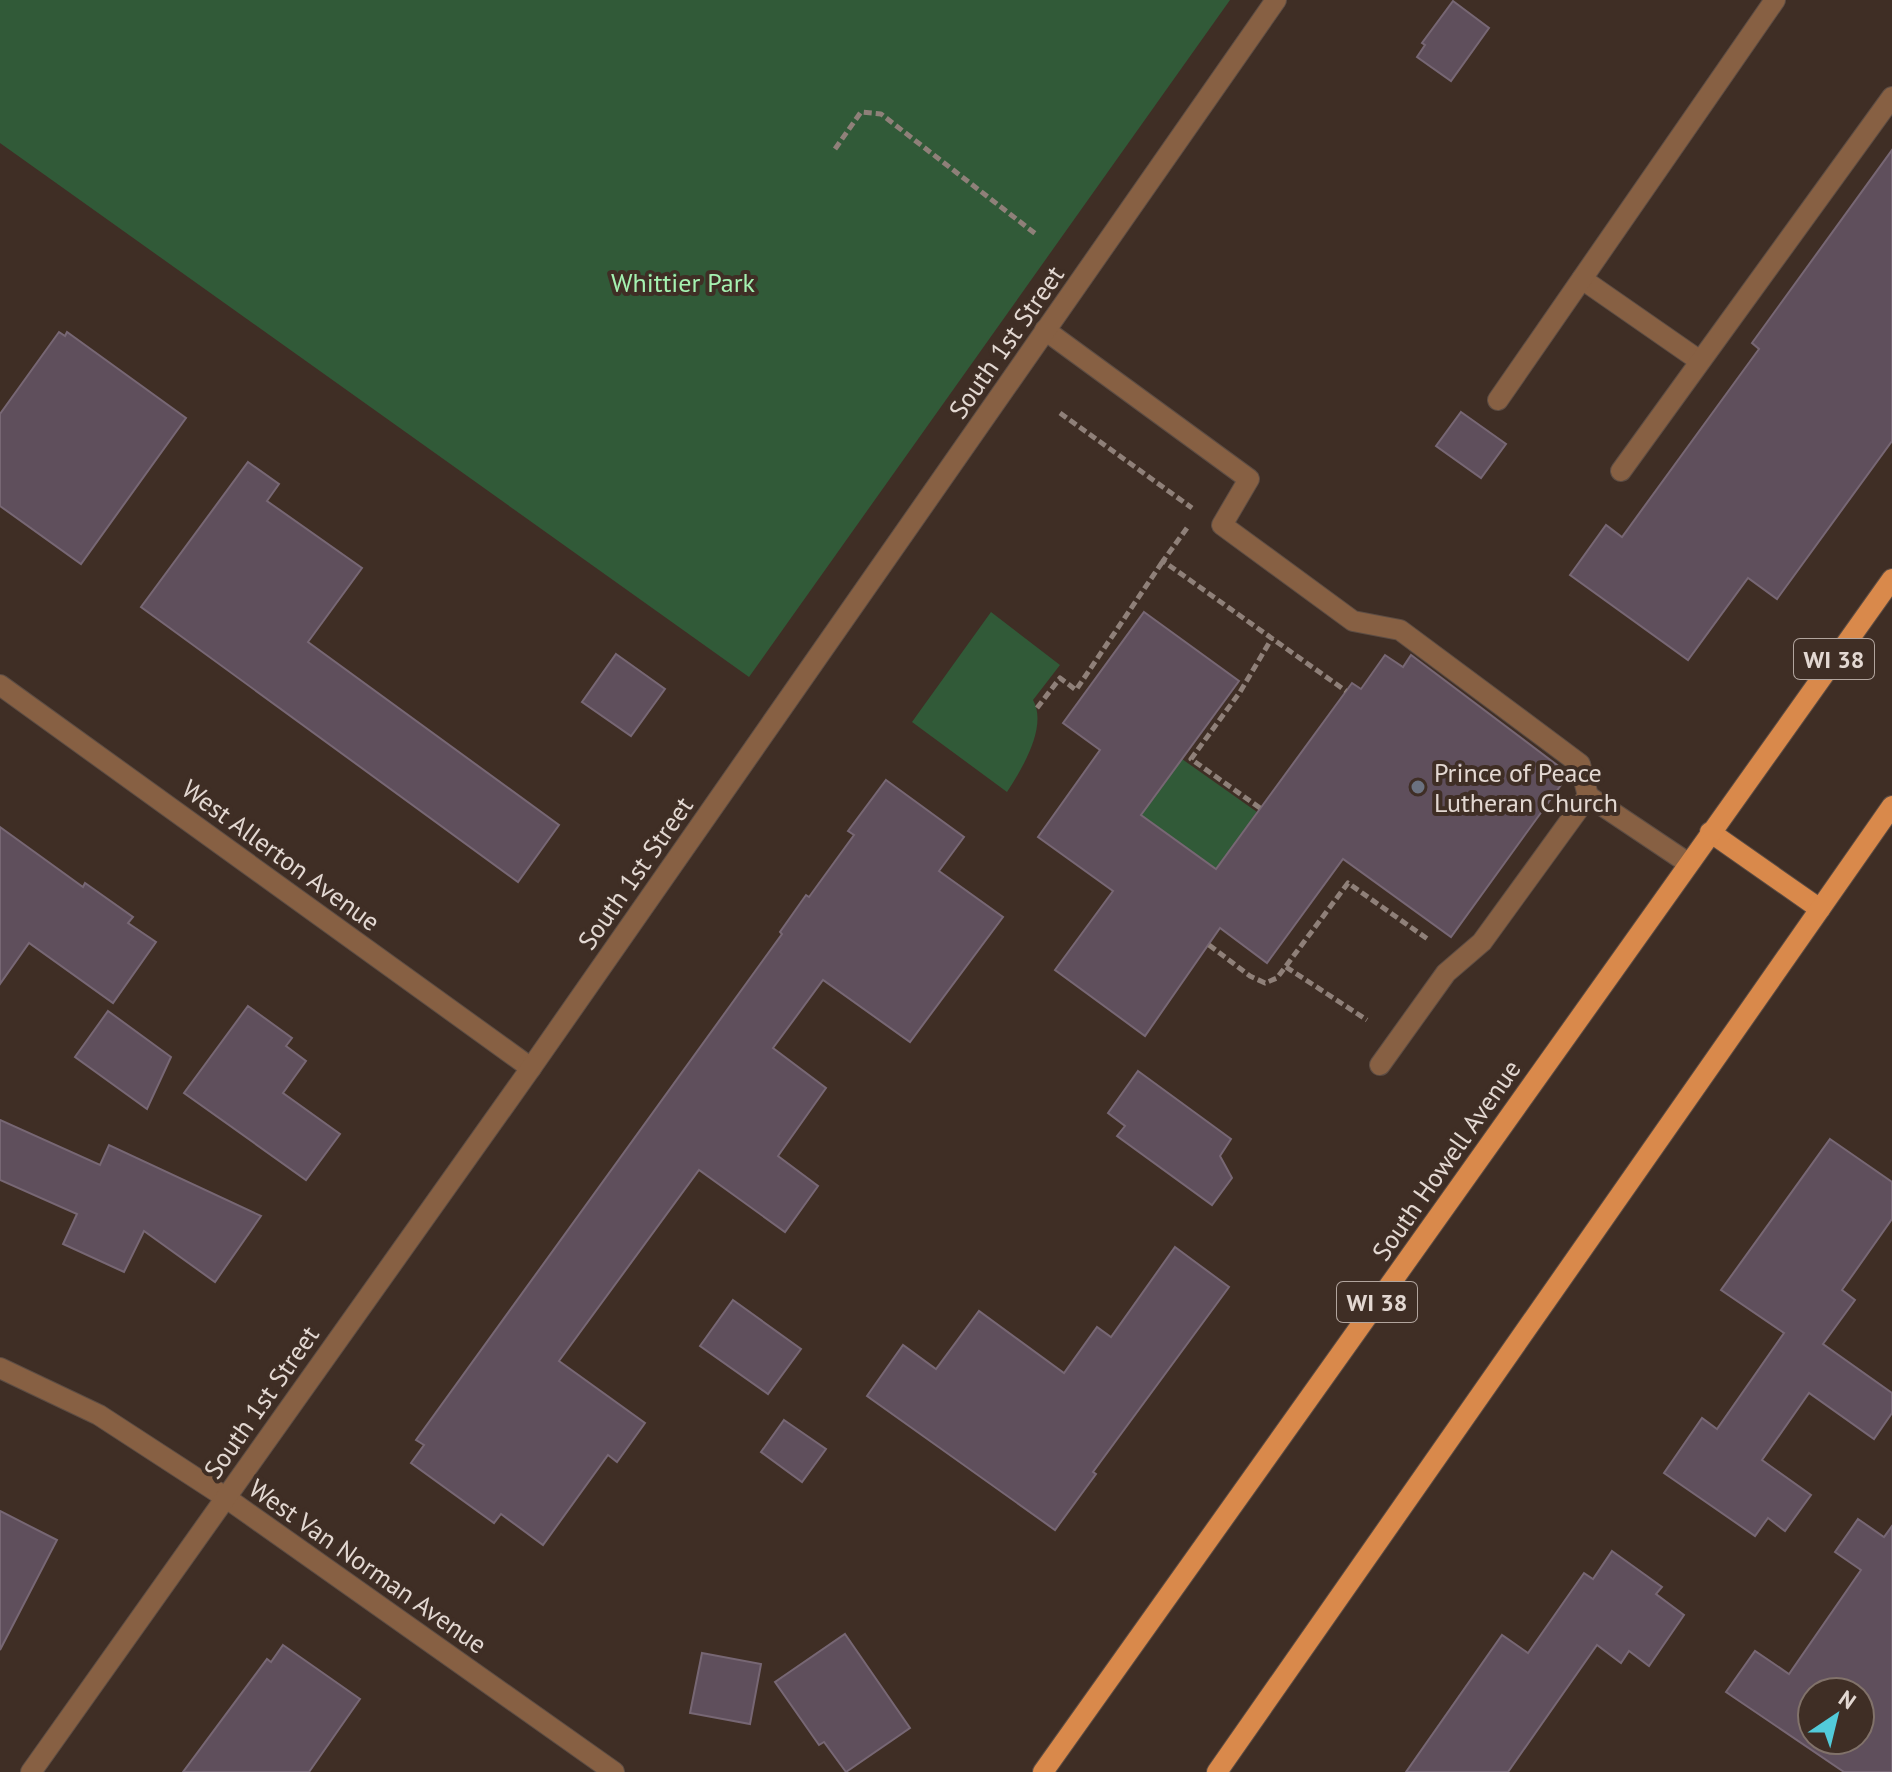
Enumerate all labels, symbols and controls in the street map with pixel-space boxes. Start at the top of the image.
street label: South 1st Street [941,259,1071,425]
park label: Whittier Park [611,266,756,299]
road number: WI 38 [1794,639,1874,679]
place label: Prince of Peace Lutheran Church [1434,756,1618,819]
street label: West Allerton Avenue [176,772,386,938]
marker: Prince of Peace Lutheran Church [1409,778,1427,796]
street label: South 1st Street [570,790,700,956]
street label: South Howell Avenue [1364,1053,1528,1267]
road number: WI 38 [1337,1282,1417,1322]
street label: South 1st Street [196,1319,326,1485]
street label: West Van Norman Avenue [243,1471,493,1661]
north arrow [1796,1676,1876,1756]
text: N [1834,1684,1861,1715]

